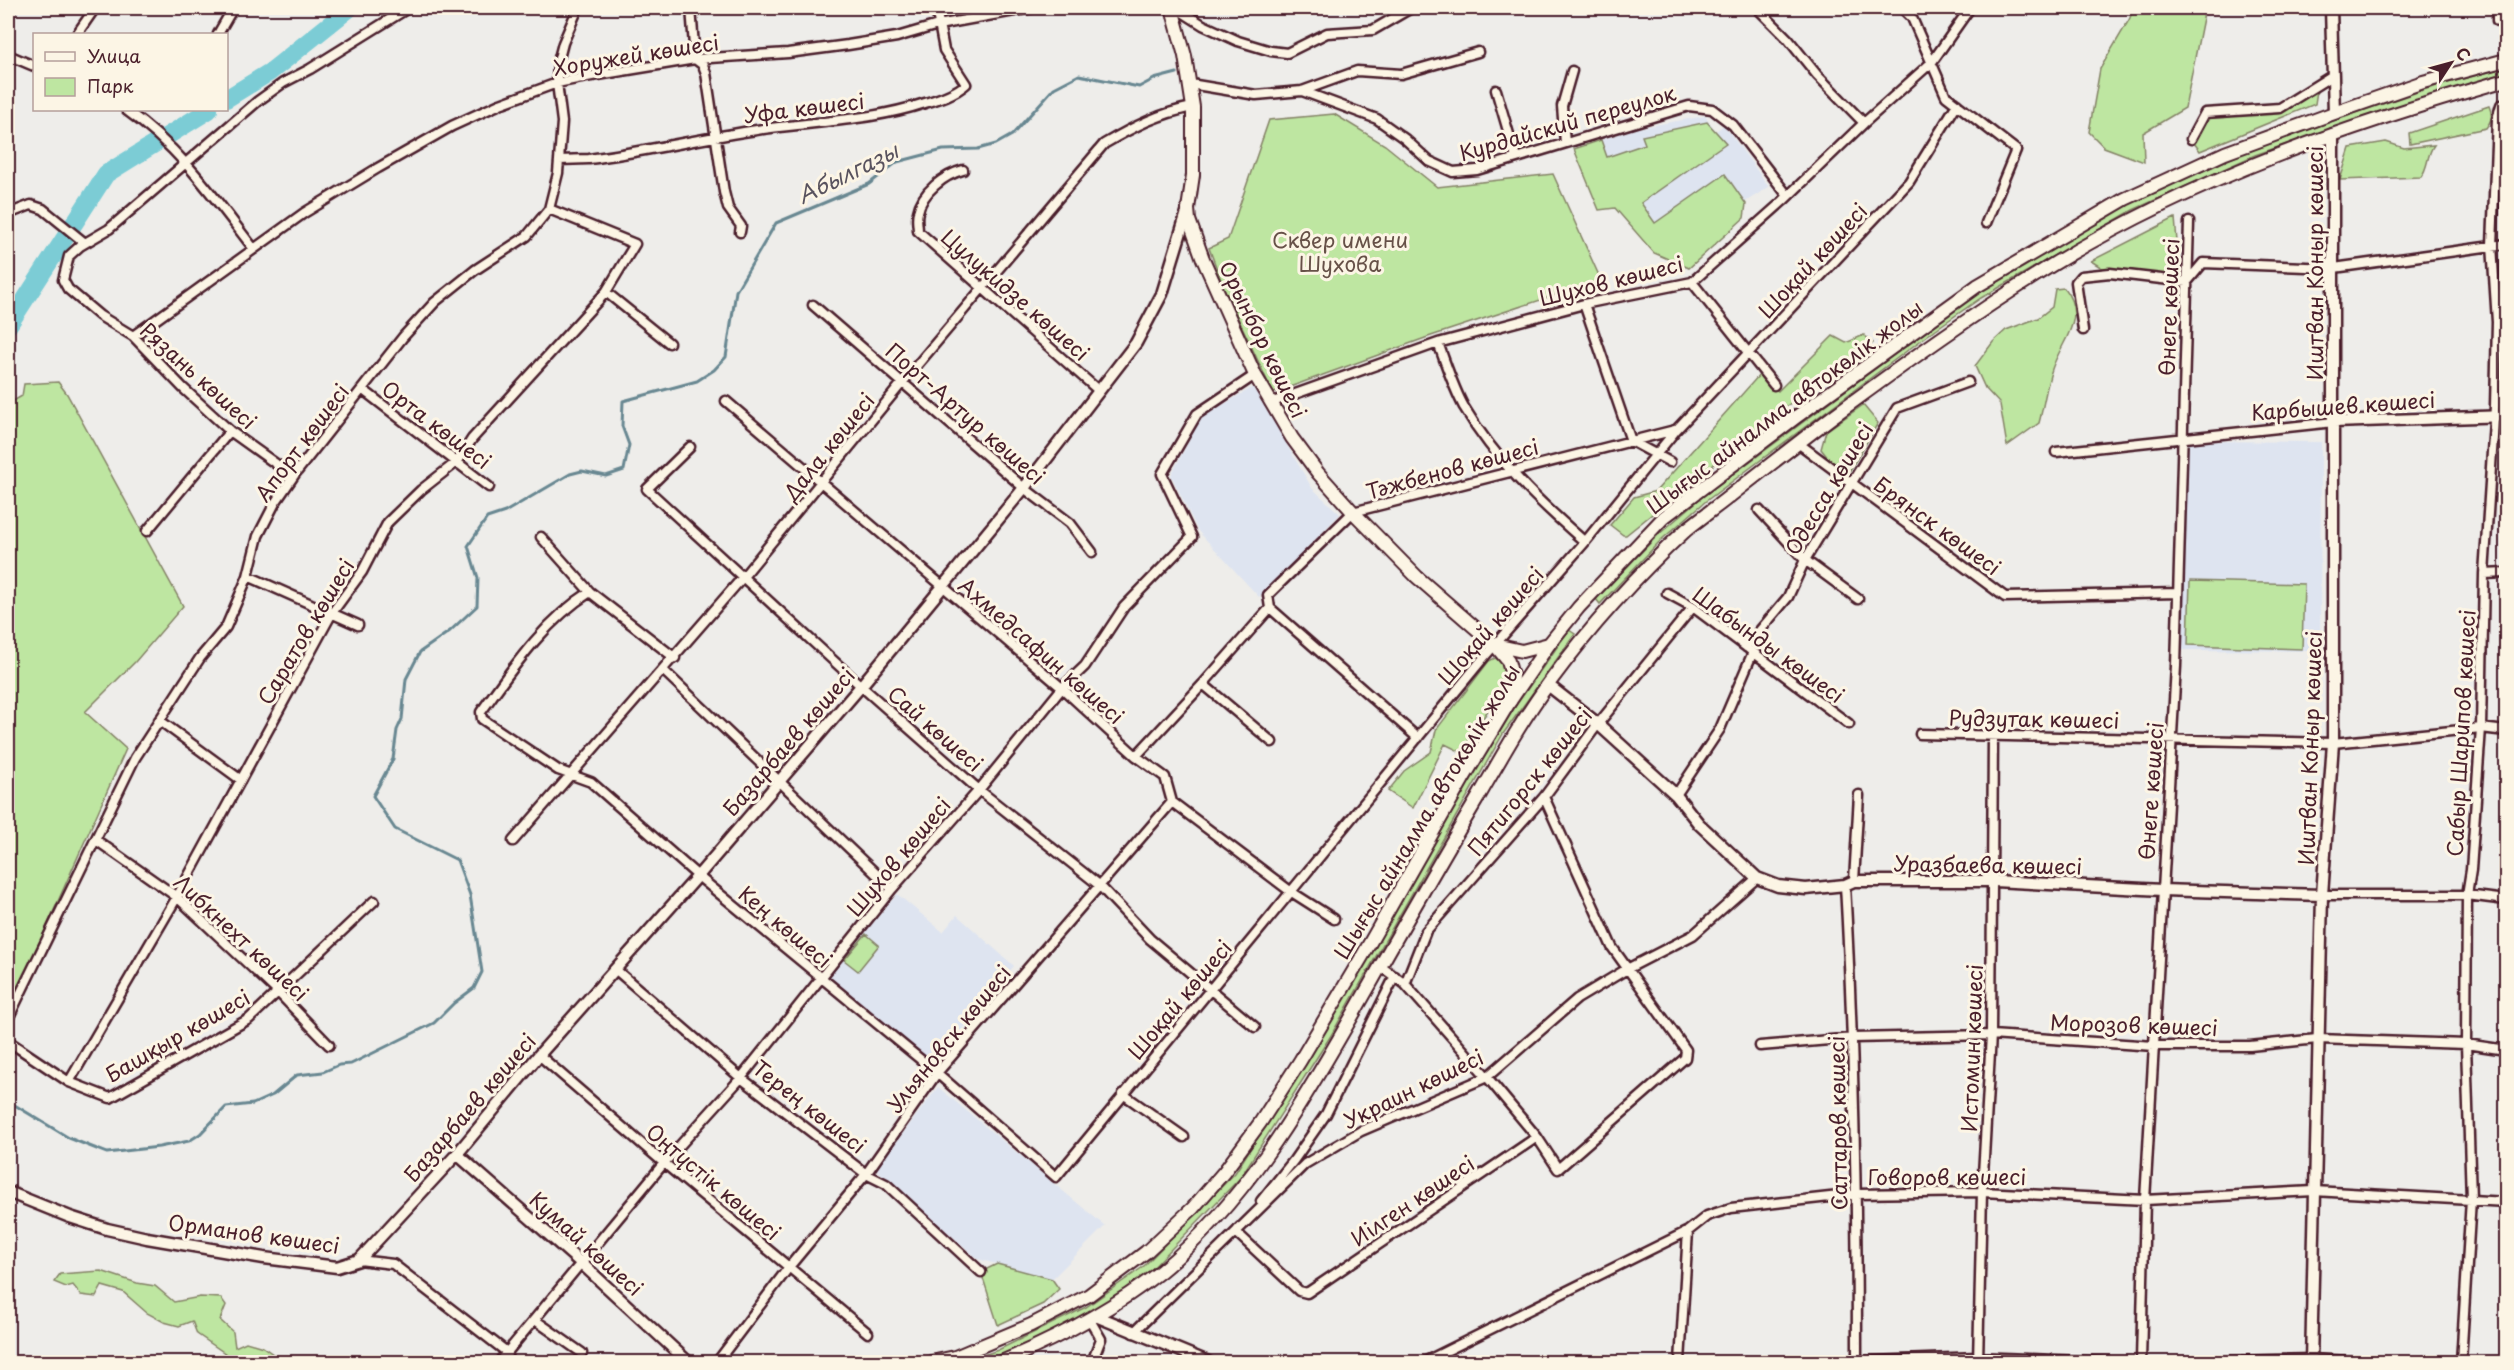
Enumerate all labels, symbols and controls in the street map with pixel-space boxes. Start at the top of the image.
street label: Хоружей көшесі [551,25,721,83]
legend [33,33,228,111]
north arrow [2421,33,2481,93]
text: Улица [87,42,141,69]
text: С [2451,42,2477,66]
text: Парк [87,72,134,99]
street label: Курдайский переулок [1455,76,1680,168]
street label: Уфа көшесі [742,84,866,130]
water label: Абылгазы [791,133,905,211]
street label: Иштван Коныр көшесі [2298,146,2330,380]
street label: Шоқай көшесі [1750,195,1874,325]
street label: Цулукидзе көшесі [935,220,1097,368]
park label: Сквер имени Шухова [1272,223,1408,279]
street label: Өнеге көшесі [2150,237,2186,377]
street label: Шухов көшесі [1536,247,1686,313]
street label: Орынбор көшесі [1212,255,1316,423]
street label: Шығыс айналма автокөлік жолы [1639,291,1929,521]
street label: Рязань көшесі [134,314,264,436]
street label: Порт-Артур көшесі [879,335,1053,491]
street label: Орта көшесі [375,372,499,476]
street label: Апорт көшесі [246,376,356,508]
street label: Карбышев көшесі [2250,383,2436,427]
street label: Дала көшесі [774,385,882,508]
street label: Одесса көшесі [1776,415,1880,561]
street label: Тәжбенов көшесі [1362,430,1542,506]
street label: Брянск көшесі [1868,468,2008,582]
street label: Саратов көшесі [249,552,361,710]
street label: Шоқай көшесі [1429,559,1551,691]
street label: Ахмедсафин көшесі [952,569,1132,731]
street label: Шабынды көшесі [1686,578,1852,710]
street label: Сабыр Шарипов көшесі [2438,609,2482,857]
street label: Иштван Коныр көшесі [2289,630,2329,866]
street label: Шығыс айналма автокөлік жолы [1325,657,1527,965]
street label: Базарбаев көшесі [714,660,862,822]
street label: Сай көшесі [881,677,991,779]
street label: Пятигорск көшесі [1459,700,1599,862]
street label: Рудзутак көшесі [1948,701,2120,735]
street label: Өнеге көшесі [2129,721,2171,861]
street label: Шухов көшесі [838,789,958,923]
street label: Уразбаева көшесі [1894,846,2082,882]
street label: Либкнехт көшесі [167,866,317,1008]
street label: Кең көшесі [732,877,840,975]
street label: Шоқай көшесі [1119,932,1239,1066]
street label: Ульяновск көшесі [878,957,1018,1119]
street label: Истомин көшесі [1952,963,1990,1133]
street label: Башқыр көшесі [99,980,255,1090]
street label: Морозов көшесі [2050,1005,2218,1043]
street label: Базарбаев көшесі [395,1026,543,1188]
street label: Саттаров көшесі [1819,1035,1855,1211]
street label: Украин көшесі [1337,1040,1489,1136]
street label: Терең көшесі [746,1051,874,1161]
street label: Оңтүстік көшесі [640,1115,788,1247]
street label: Иілген көшесі [1344,1147,1480,1253]
street label: Говоров көшесі [1868,1160,2026,1192]
street label: Кумай көшесі [523,1183,651,1303]
street label: Орманов көшесі [166,1205,342,1261]

